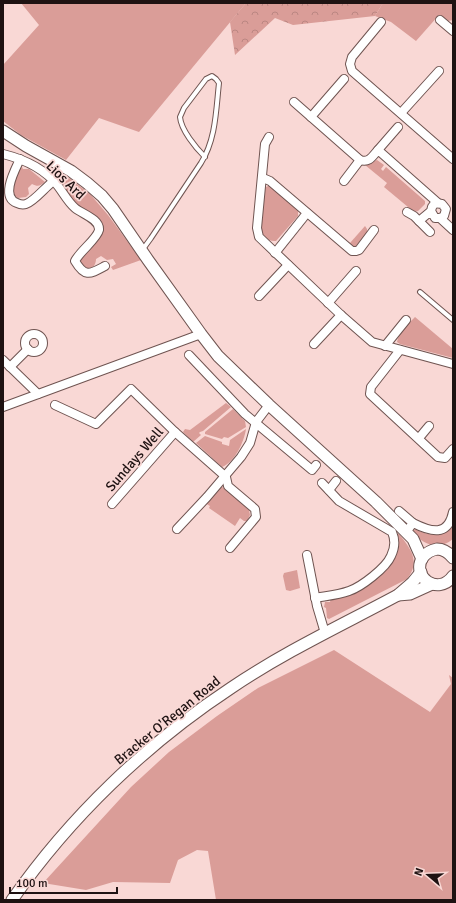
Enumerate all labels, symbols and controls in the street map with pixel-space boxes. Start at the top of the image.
street label: Lios Ard [42,157,89,203]
street label: Sundays Well [102,424,167,495]
street label: Bracker O'Regan Road [111,672,224,768]
north arrow [408,855,448,895]
text: N [412,866,426,878]
scale bar [10,869,117,895]
text: 100 m [16,876,48,891]

